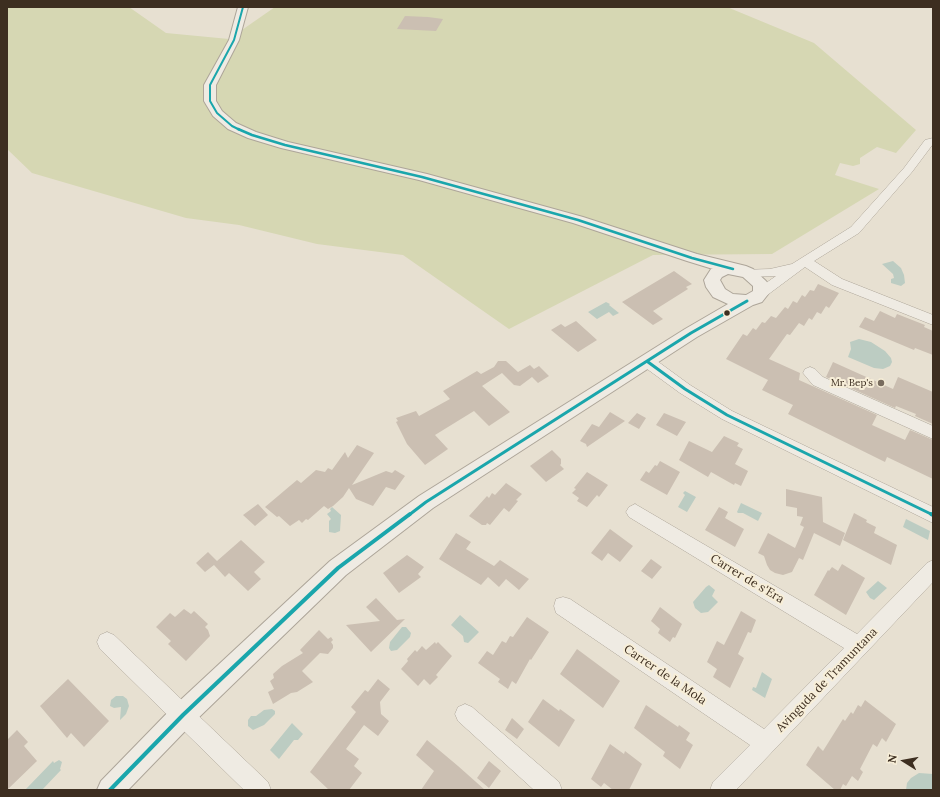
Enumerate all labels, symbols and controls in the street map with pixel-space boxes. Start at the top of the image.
unlabelled marker [722,308,732,318]
place label: Mr. Bep's [831,377,873,389]
marker: Mr. Bep's [876,378,886,388]
street label: Carrer de s'Era [708,551,786,607]
street label: Avinguda de Tramuntana [773,625,881,735]
street label: Carrer de la Mola [621,642,709,708]
north arrow [884,741,924,781]
text: N [885,753,900,764]

